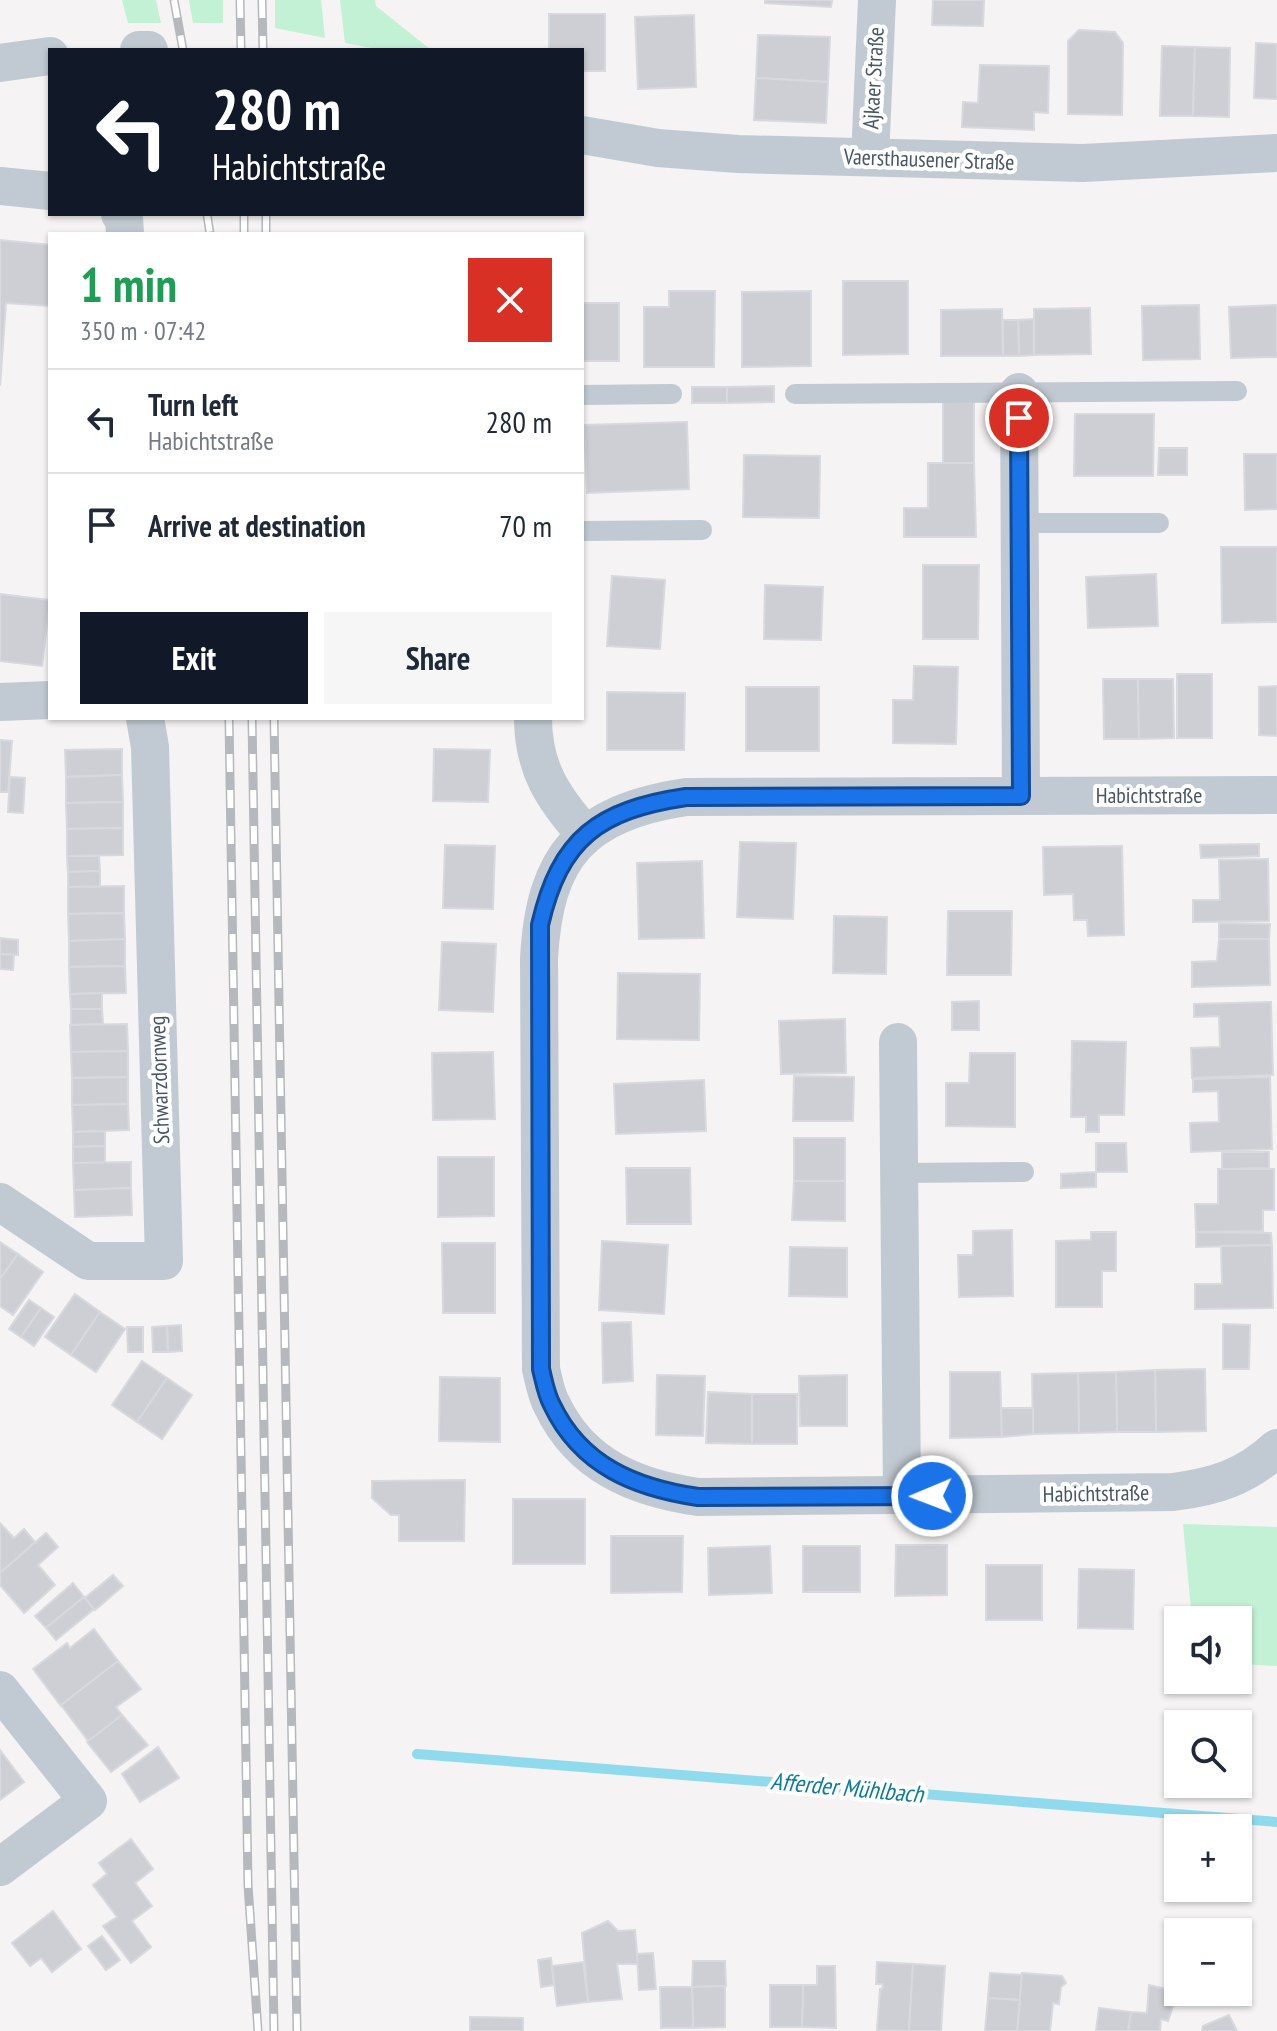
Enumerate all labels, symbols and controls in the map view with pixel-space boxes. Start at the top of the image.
street label: Ajkaer Straße [856,26,890,130]
text: 280 m [212,73,341,145]
icon: left [80,80,184,184]
street label: Vaersthausener Straße [842,142,1015,176]
text: Habichtstraße [212,143,386,190]
text: 1 min [80,253,177,315]
button: close [468,258,552,342]
text: 350 m · 07:42 [80,314,206,347]
pin [985,384,1053,452]
text: Turn left [148,385,238,424]
icon: arrive [997,396,1041,440]
icon: left [80,399,124,443]
text: 280 m [486,402,552,441]
text: Habichtstraße [148,424,274,457]
icon: arrive [80,503,124,547]
text: Arrive at destination [148,506,366,545]
text: 70 m [499,506,552,545]
button: Exit [80,612,308,704]
button: Share [324,612,552,704]
street label: Habichtstraße [1096,781,1202,809]
street label: Schwarzdornweg [143,1015,175,1145]
position arrow [890,1454,974,1538]
street label: Habichtstraße [1042,1478,1150,1508]
map controls [1164,1606,1252,2006]
button: sound [1164,1606,1252,1694]
button: search [1164,1710,1252,1798]
water label: Afferder Mühlbach [770,1765,926,1810]
button: + [1164,1814,1252,1902]
button: − [1164,1918,1252,2006]

